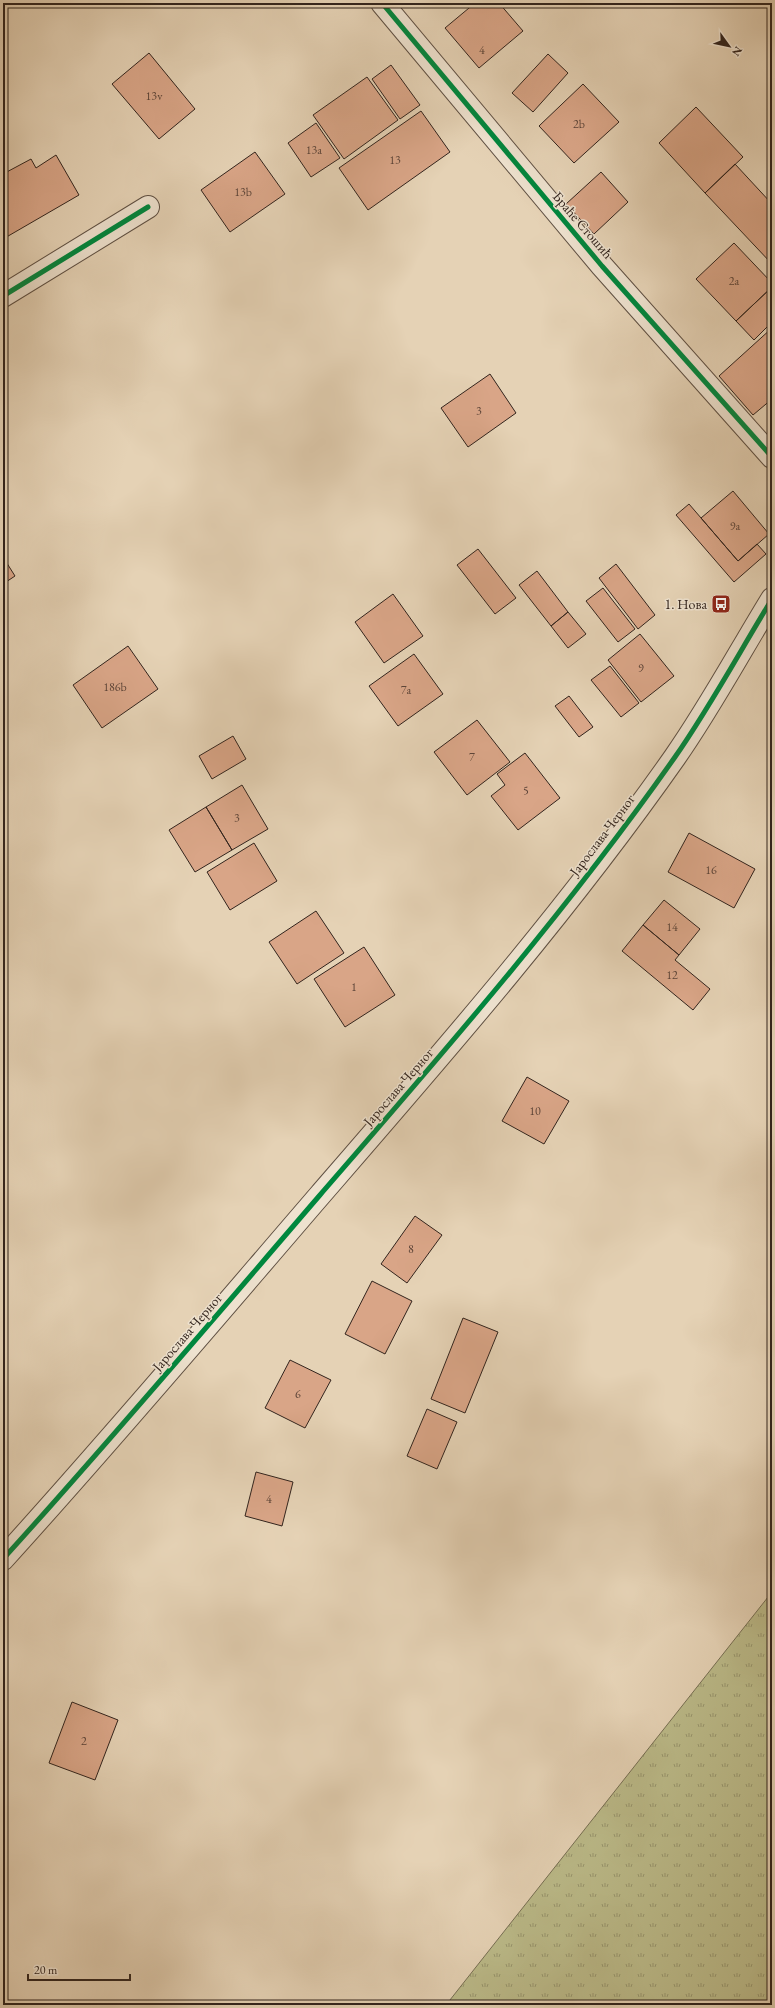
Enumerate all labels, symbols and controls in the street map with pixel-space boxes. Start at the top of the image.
north arrow [709,26,749,66]
house number: 4 [479,42,485,58]
text: N [729,44,746,59]
house number: 13v [146,88,163,104]
house number: 2b [573,116,585,132]
house number: 13a [306,142,322,158]
house number: 13 [389,152,401,168]
house number: 13b [234,184,252,200]
street label: Браће Стошић [549,188,617,262]
house number: 2a [729,273,739,289]
house number: 3 [476,403,482,419]
house number: 9a [730,518,740,534]
bus stop icon: 1. Нова [710,593,732,615]
place label: 1. Нова [664,595,707,613]
house number: 9 [638,660,644,676]
house number: 186b [103,679,127,695]
house number: 7a [401,682,411,698]
house number: 7 [469,749,475,765]
house number: 5 [523,782,529,798]
street label: Јарослава Черног [565,790,639,880]
house number: 3 [234,810,240,826]
house number: 16 [705,862,717,878]
house number: 14 [666,919,678,935]
house number: 12 [666,967,678,983]
house number: 1 [351,979,357,995]
street label: Јарослава Черног [358,1044,437,1131]
house number: 10 [529,1103,541,1119]
house number: 8 [408,1241,414,1257]
street label: Јарослава Черног [147,1289,226,1376]
house number: 6 [295,1386,301,1402]
house number: 4 [266,1491,272,1507]
house number: 2 [81,1733,87,1749]
scale bar [28,1956,130,1982]
text: 20 m [34,1962,58,1978]

